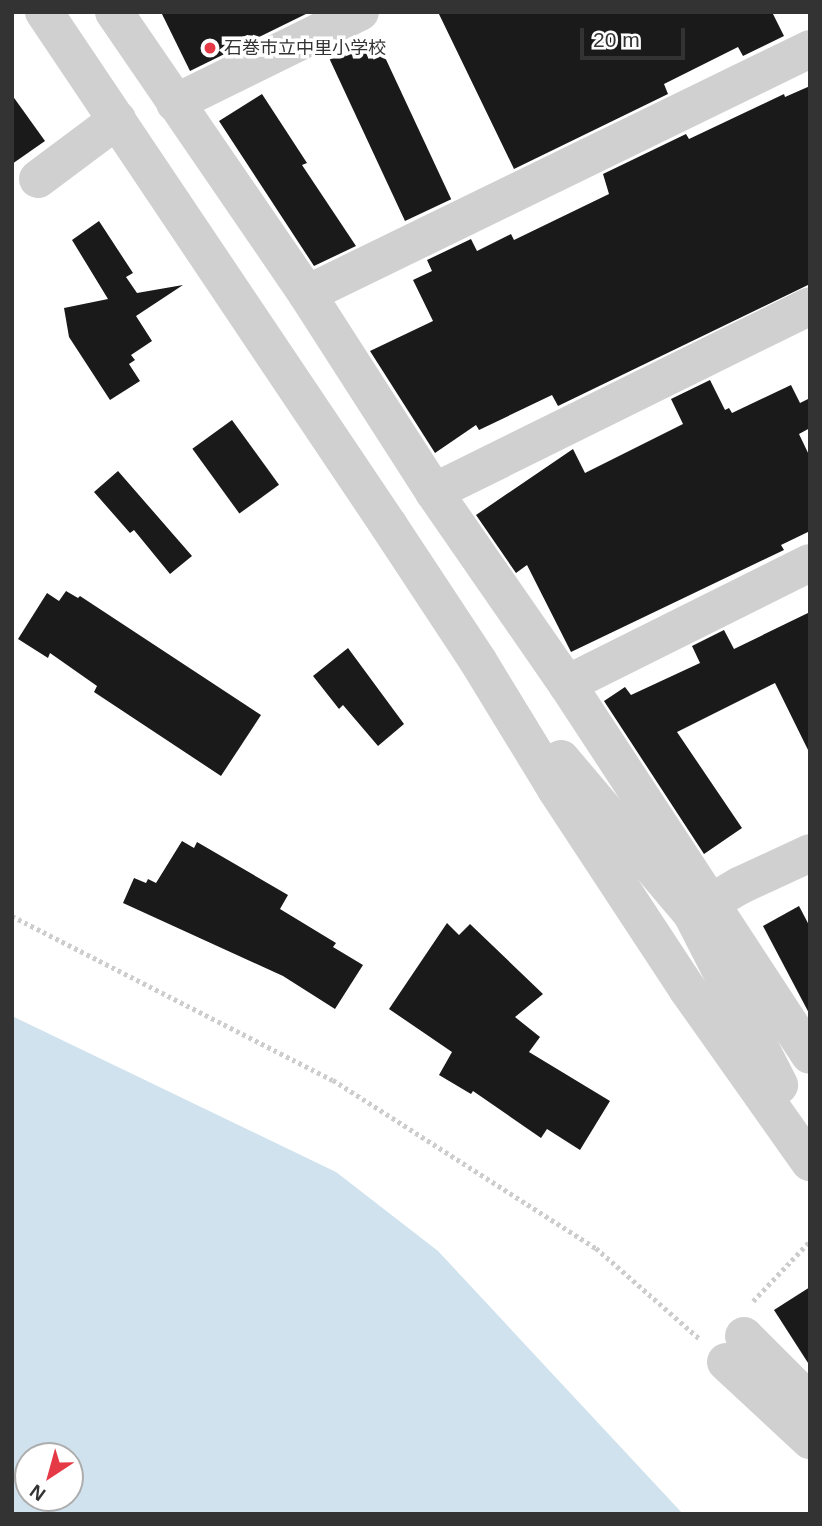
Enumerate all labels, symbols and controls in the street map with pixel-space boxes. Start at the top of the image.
scale bar [584,14,689,58]
text: 20 m [593,28,640,51]
place label: 石巻市立中里小学校 [224,37,386,59]
marker: 石巻市立中里小学校 [202,40,218,56]
north arrow [14,1442,84,1512]
text: N [26,1480,49,1505]

